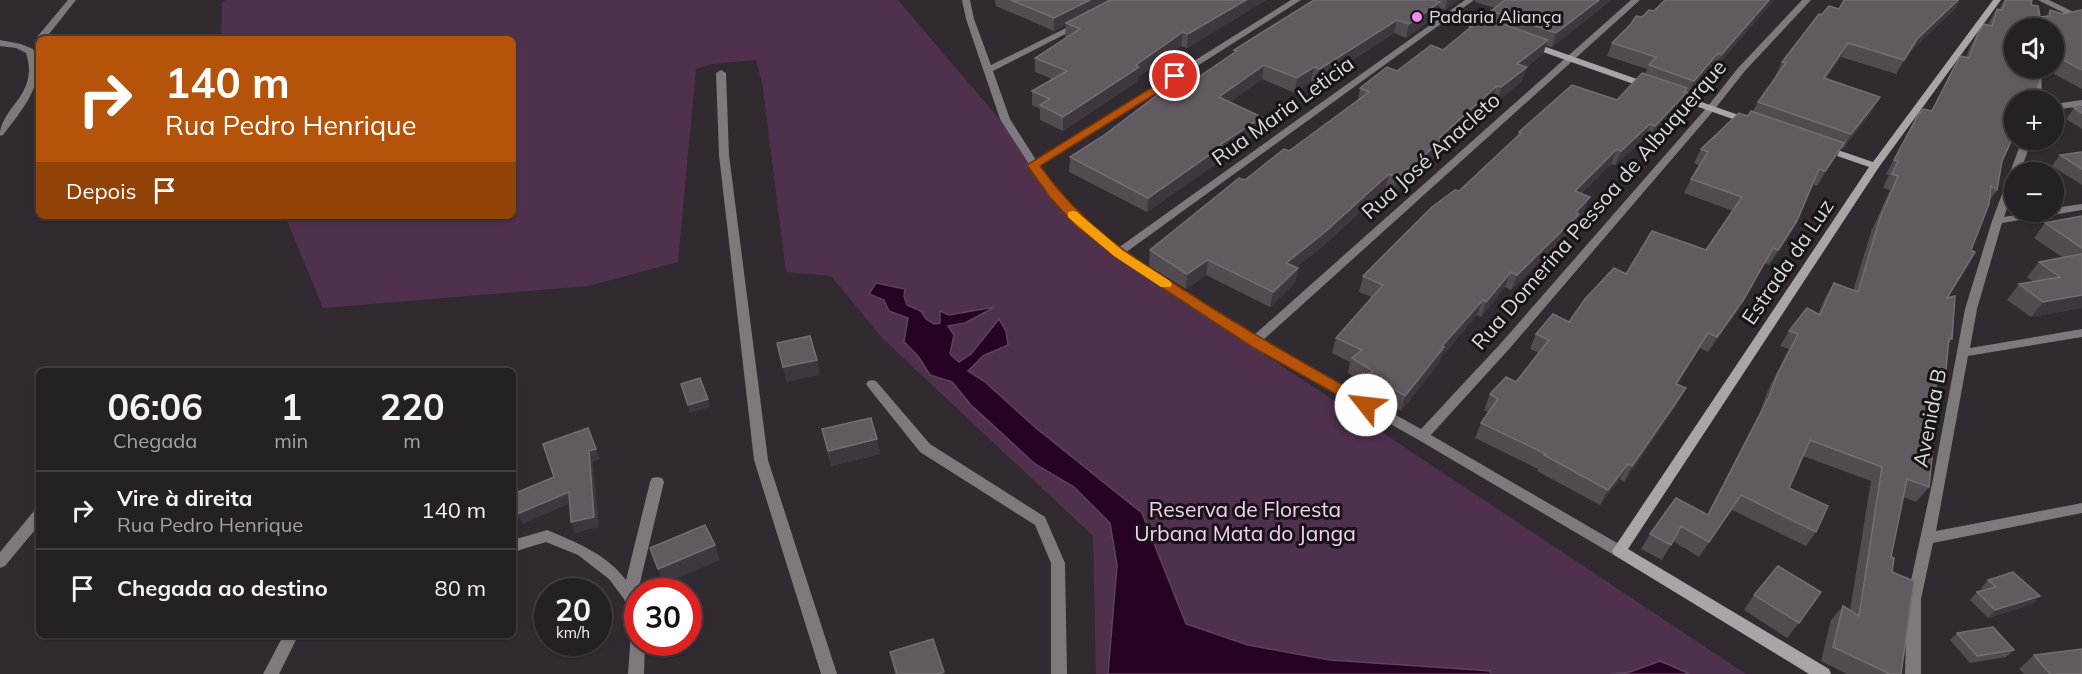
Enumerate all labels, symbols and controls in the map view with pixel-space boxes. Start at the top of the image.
place label: Padaria Aliança [1429,5,1562,28]
marker: Padaria Aliança [1410,10,1424,24]
map controls [2004,18,2064,222]
button: sound [2004,18,2064,78]
pin [1149,50,1200,101]
street label: Rua Maria Leticia [1206,50,1358,170]
street label: Rua Domerina Pessoa de Albuquerque [1465,54,1731,354]
text: 140 m [165,56,290,109]
icon: arrive [1158,59,1191,92]
icon: right [66,60,144,138]
street label: Rua José Anacleto [1356,86,1505,224]
button: + [2004,90,2064,150]
text: Rua Pedro Henrique [165,108,416,142]
button: − [2004,162,2064,222]
icon: arrive [148,174,181,207]
text: Depois [66,177,136,205]
street label: Estrada da Luz [1736,194,1839,329]
street label: Avenida B [1907,366,1951,469]
position arrow [1334,373,1398,437]
text: 06:06 [107,384,203,429]
text: 1 [280,384,302,429]
text: 220 [380,384,445,429]
text: Chegada [113,428,197,453]
text: min [274,428,308,453]
text: m [403,428,421,453]
text: Vire à direita [117,484,252,512]
icon: right [66,494,99,527]
text: 140 m [421,496,486,524]
park label: Reserva de Floresta Urbana Mata do Janga [1134,496,1356,546]
text: Rua Pedro Henrique [117,512,303,537]
icon: arrive [66,572,99,605]
text: Chegada ao destino [117,574,328,602]
text: 80 m [435,574,486,602]
speed limit sign: 30 [624,578,702,656]
text: 20 [555,591,591,629]
text: km/h [556,623,590,642]

